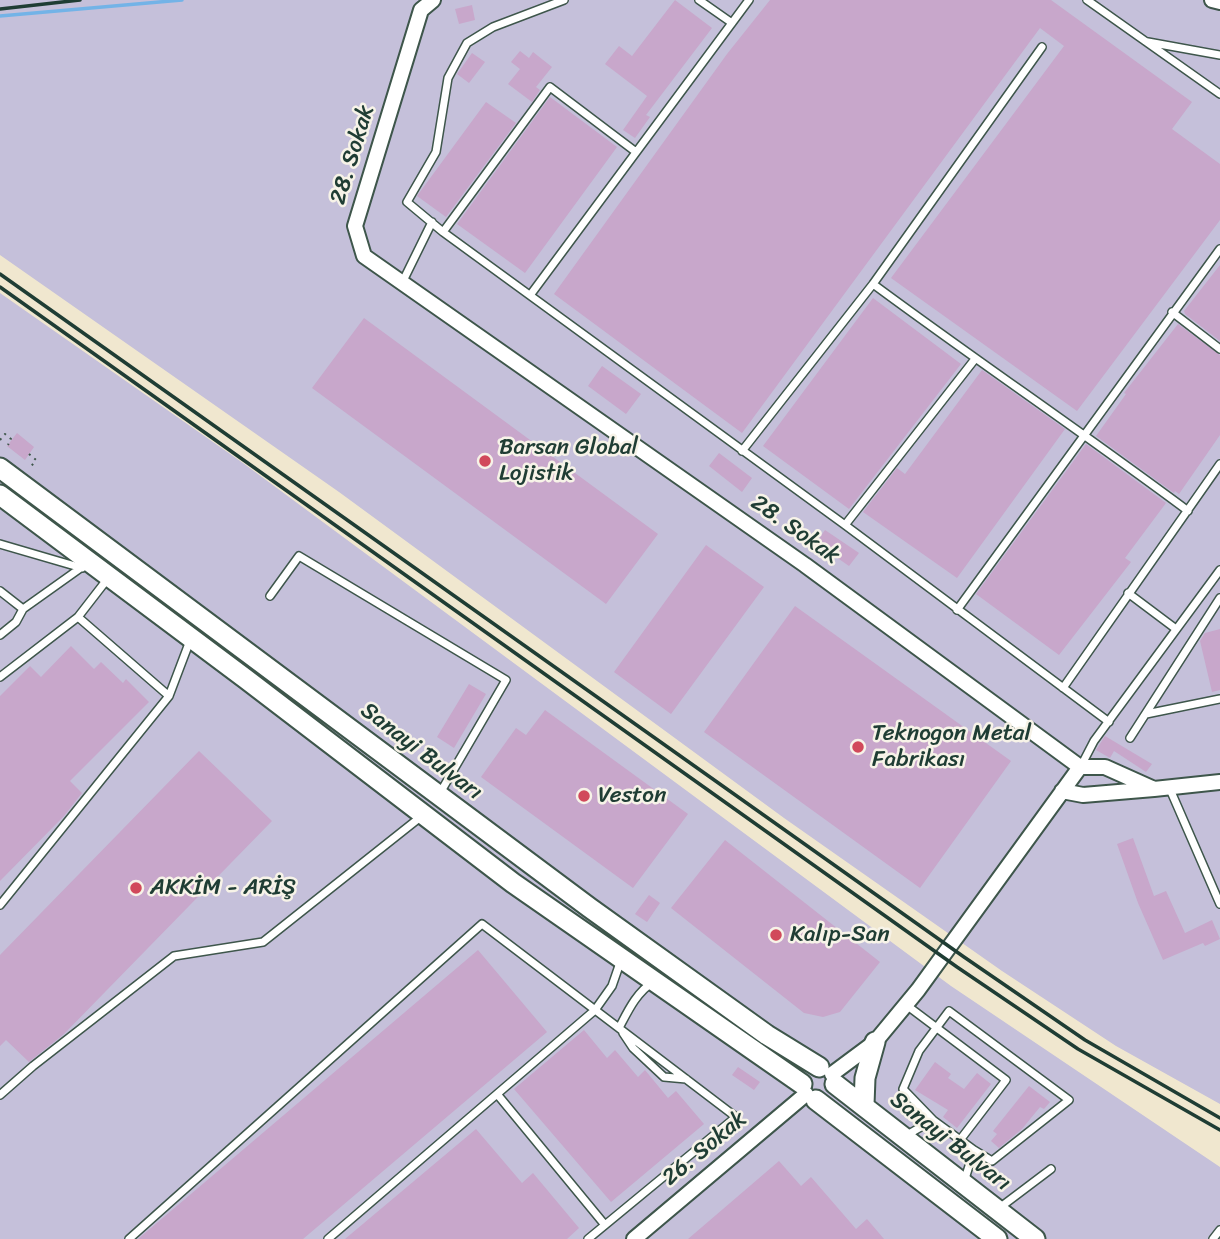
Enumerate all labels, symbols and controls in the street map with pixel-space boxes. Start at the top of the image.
street label: 28. Sokak [325,102,381,208]
place label: Barsan Global Lojistik [499,434,638,488]
marker: Barsan Global Lojistik [477,453,493,469]
street label: 28. Sokak [745,489,845,571]
street label: Sanayi Bulvarı [355,697,487,807]
place label: Teknogon Metal Fabrikası [872,720,1031,774]
marker: Teknogon Metal Fabrikası [850,739,866,755]
place label: Veston [598,782,666,810]
marker: Veston [576,788,592,804]
place label: AKKİM - ARİŞ [150,874,296,902]
marker: AKKİM - ARİŞ [128,880,144,896]
place label: Kalıp-San [790,921,890,949]
marker: Kalıp-San [768,927,784,943]
street label: Sanayi Bulvarı [884,1086,1016,1198]
street label: 26. Sokak [657,1106,753,1192]

